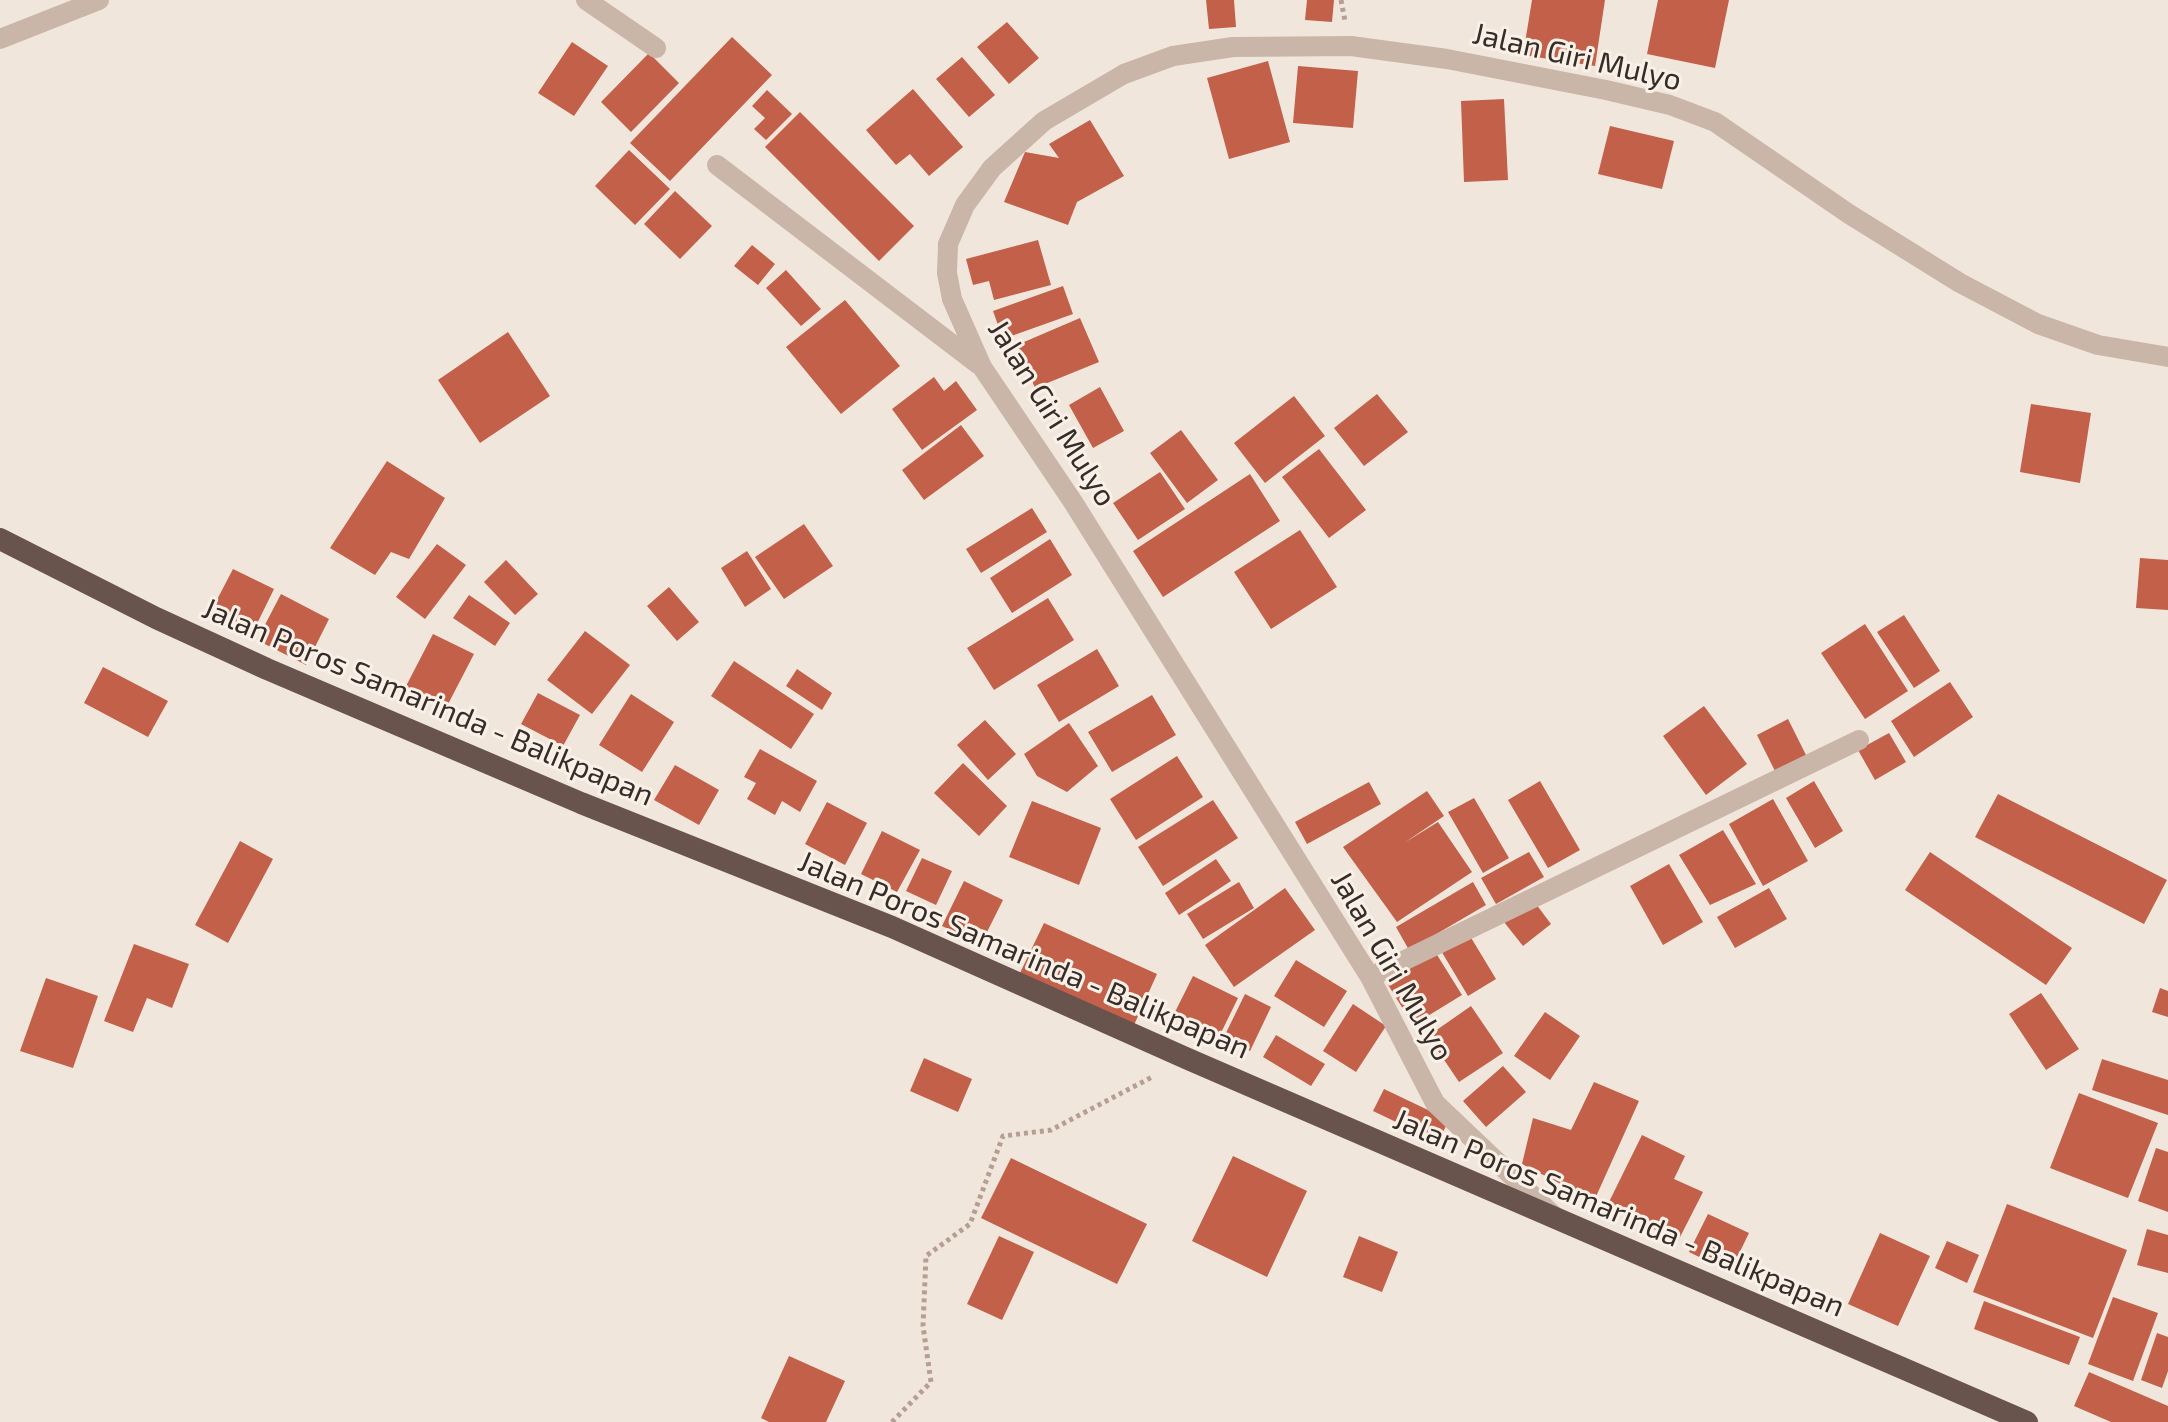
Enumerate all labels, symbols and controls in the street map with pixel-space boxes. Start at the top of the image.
street label: Jalan Giri Mulyo [1469,16,1685,98]
street label: Jalan Giri Mulyo [980,313,1124,513]
street label: Jalan Poros Samarinda - Balikpapan [197,590,659,814]
street label: Jalan Poros Samarinda - Balikpapan [793,843,1255,1067]
street label: Jalan Giri Mulyo [1323,865,1461,1067]
street label: Jalan Poros Samarinda - Balikpapan [1388,1101,1850,1325]

